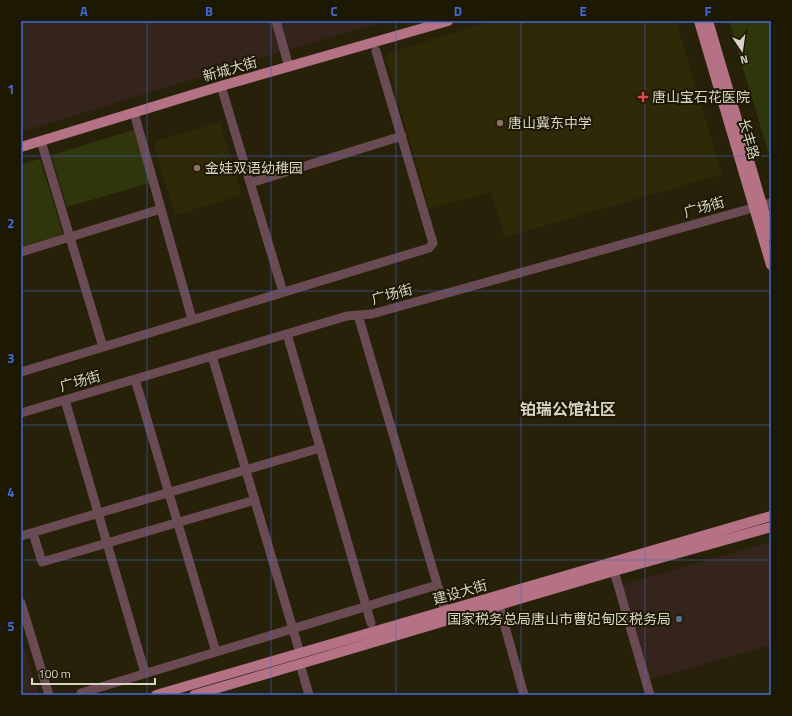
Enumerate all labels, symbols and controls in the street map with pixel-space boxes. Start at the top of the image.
text: A [80,1,88,21]
text: B [205,1,213,21]
text: C [330,1,338,21]
text: D [454,1,462,21]
text: E [579,1,587,21]
text: F [705,1,712,21]
north arrow [722,30,762,70]
street label: 新城大街 [200,51,260,86]
text: N [739,51,750,68]
text: 1 [7,79,15,99]
place label: 唐山宝石花医院 [652,86,750,107]
marker: 唐山宝石花医院 [637,91,649,103]
place label: 唐山冀东中学 [508,112,592,133]
street label: 长丰路 [734,116,765,162]
marker: 唐山冀东中学 [495,118,505,128]
place label: 金娃双语幼稚园 [205,157,303,178]
marker: 金娃双语幼稚园 [192,163,202,173]
street label: 广场街 [681,191,727,222]
text: 2 [7,213,15,233]
street label: 广场街 [369,278,415,309]
text: 3 [7,348,15,368]
street label: 广场街 [57,365,103,396]
district label: 铂瑞公馆社区 [520,397,616,421]
text: 4 [7,482,15,502]
street label: 建设大街 [430,574,490,609]
place label: 国家税务总局唐山市曹妃甸区税务局 [447,608,671,629]
marker: 国家税务总局唐山市曹妃甸区税务局 [674,614,684,624]
text: 5 [7,616,15,636]
scale bar [32,660,155,686]
text: 100 m [38,664,71,683]

